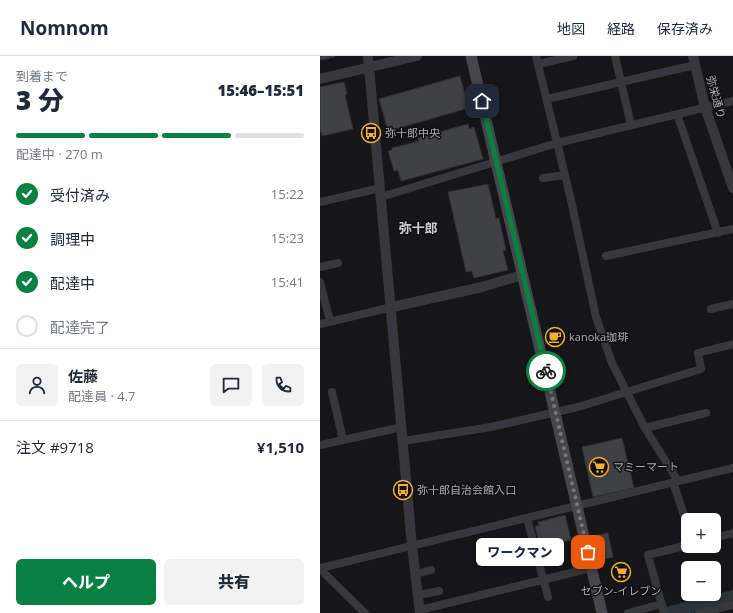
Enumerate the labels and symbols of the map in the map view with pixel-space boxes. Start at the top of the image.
street label: 弥栄通り [704,74,729,120]
pin [465,84,499,118]
bus stop icon: 弥十郎中央 [360,122,382,144]
place label: 弥十郎中央 [385,125,441,140]
district label: 弥十郎 [398,219,438,237]
cafe icon: kanoka珈琲 [544,326,566,348]
place label: kanoka珈琲 [569,329,628,344]
courier [526,351,566,391]
supermarket icon: マミーマート [588,456,610,478]
place label: マミーマート [613,459,679,474]
bus stop icon: 弥十郎自治会館入口 [392,479,414,501]
place label: 弥十郎自治会館入口 [417,482,516,497]
pin [571,535,605,569]
callout: ワークマン [476,538,564,566]
supermarket icon: セブン-イレブン [610,561,632,583]
place label: セブン-イレブン [581,583,661,598]

